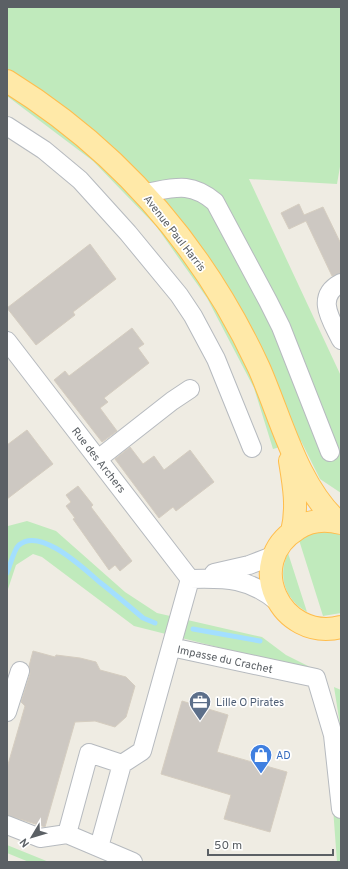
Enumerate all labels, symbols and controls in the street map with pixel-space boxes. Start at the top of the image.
street label: Avenue Paul Harris [140,193,208,275]
street label: Rue des Archers [68,425,128,496]
street label: Impasse du Crachet [176,643,274,677]
office icon: Lille O Pirates [187,689,213,722]
place label: Lille O Pirates [216,696,284,710]
shop icon: AD [248,742,274,775]
place label: AD [276,749,291,763]
north arrow [12,817,52,857]
scale bar [208,831,333,857]
text: N [17,835,33,850]
text: 50 m [214,838,242,854]

